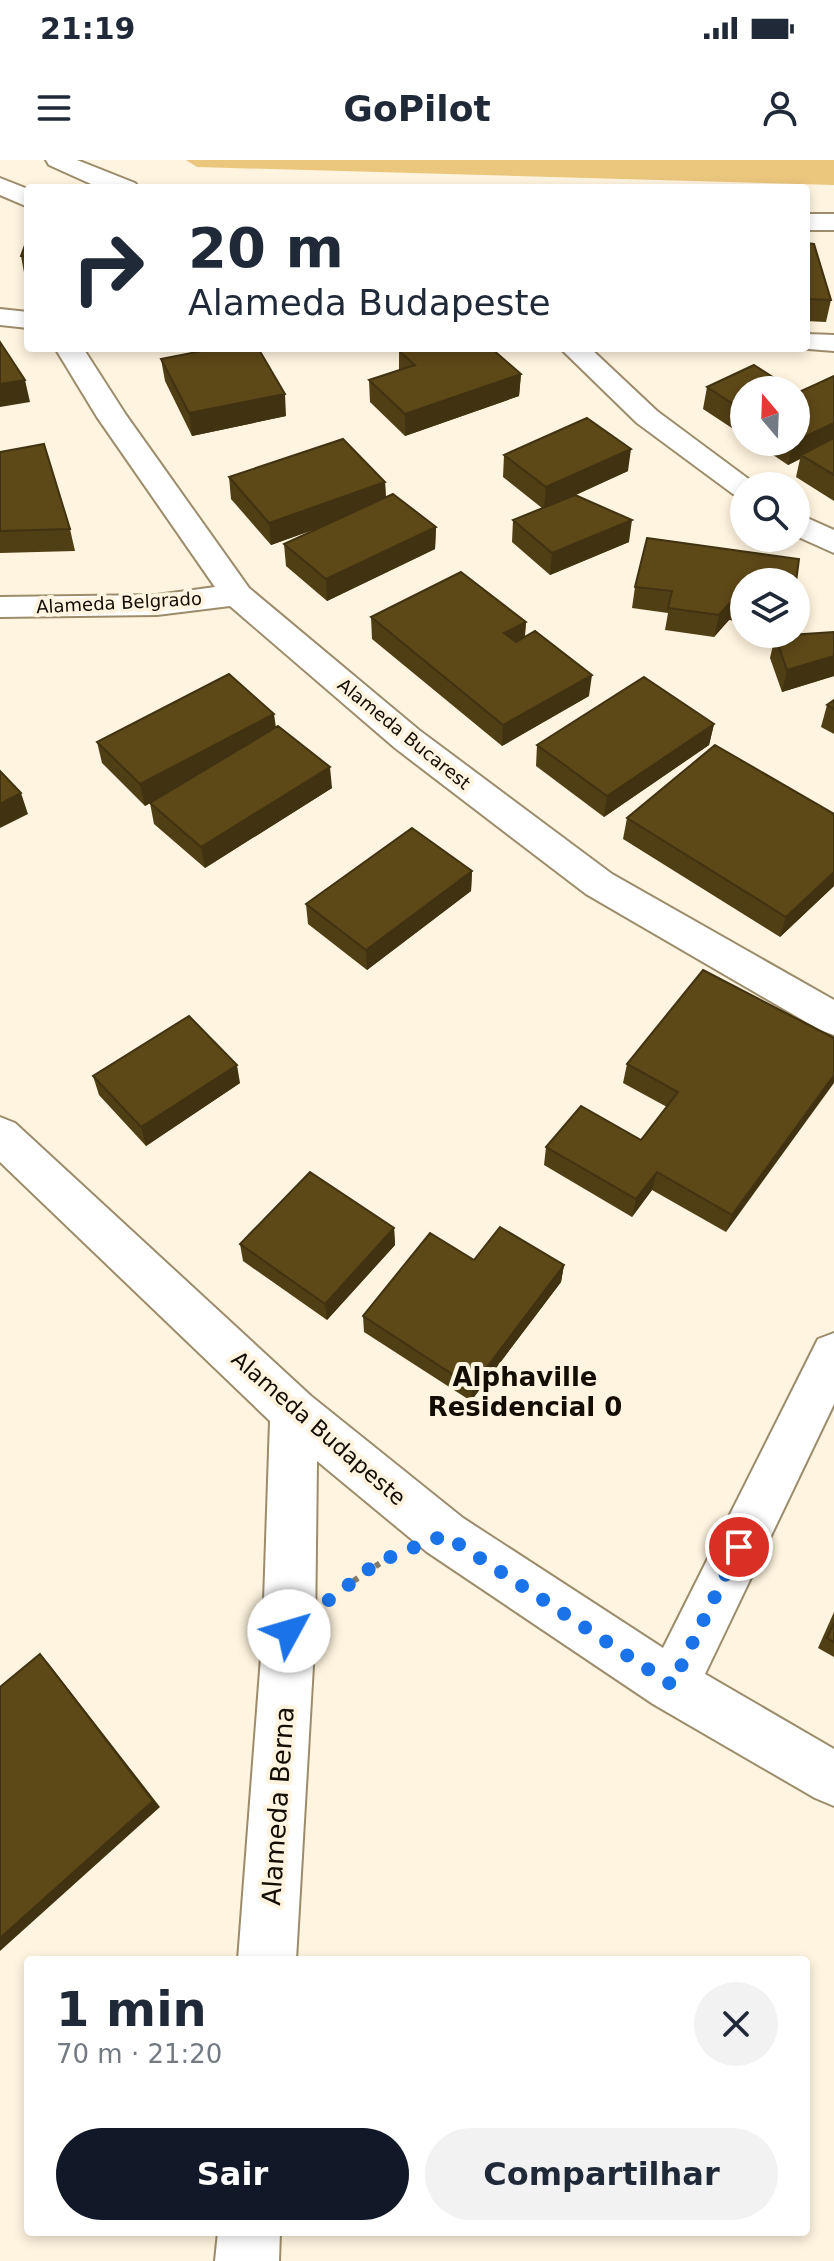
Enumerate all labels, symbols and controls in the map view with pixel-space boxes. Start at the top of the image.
text: 21:19 [40,11,136,46]
icon: menu [32,86,76,130]
icon: person [758,86,802,130]
text: GoPilot [343,88,491,129]
text: 20 m [188,215,344,280]
icon: right [56,216,160,320]
text: Alameda Budapeste [188,282,551,323]
north arrow [730,376,810,456]
map controls [730,376,810,648]
button: search [730,472,810,552]
button: layers [730,568,810,648]
street label: Alameda Belgrado [36,588,202,617]
street label: Alameda Bucarest [334,674,475,793]
street label: Alameda Budapeste [227,1346,411,1511]
district label: Alphaville Residencial 0 [428,1362,622,1422]
pin [705,1513,773,1581]
icon: arrive [717,1525,761,1569]
position arrow [247,1589,331,1673]
street label: Alameda Berna [256,1705,300,1907]
text: 1 min [56,1981,207,2037]
button: close [694,1982,778,2066]
text: 70 m · 21:20 [56,2039,222,2069]
button: Sair [56,2128,409,2220]
button: Compartilhar [425,2128,778,2220]

